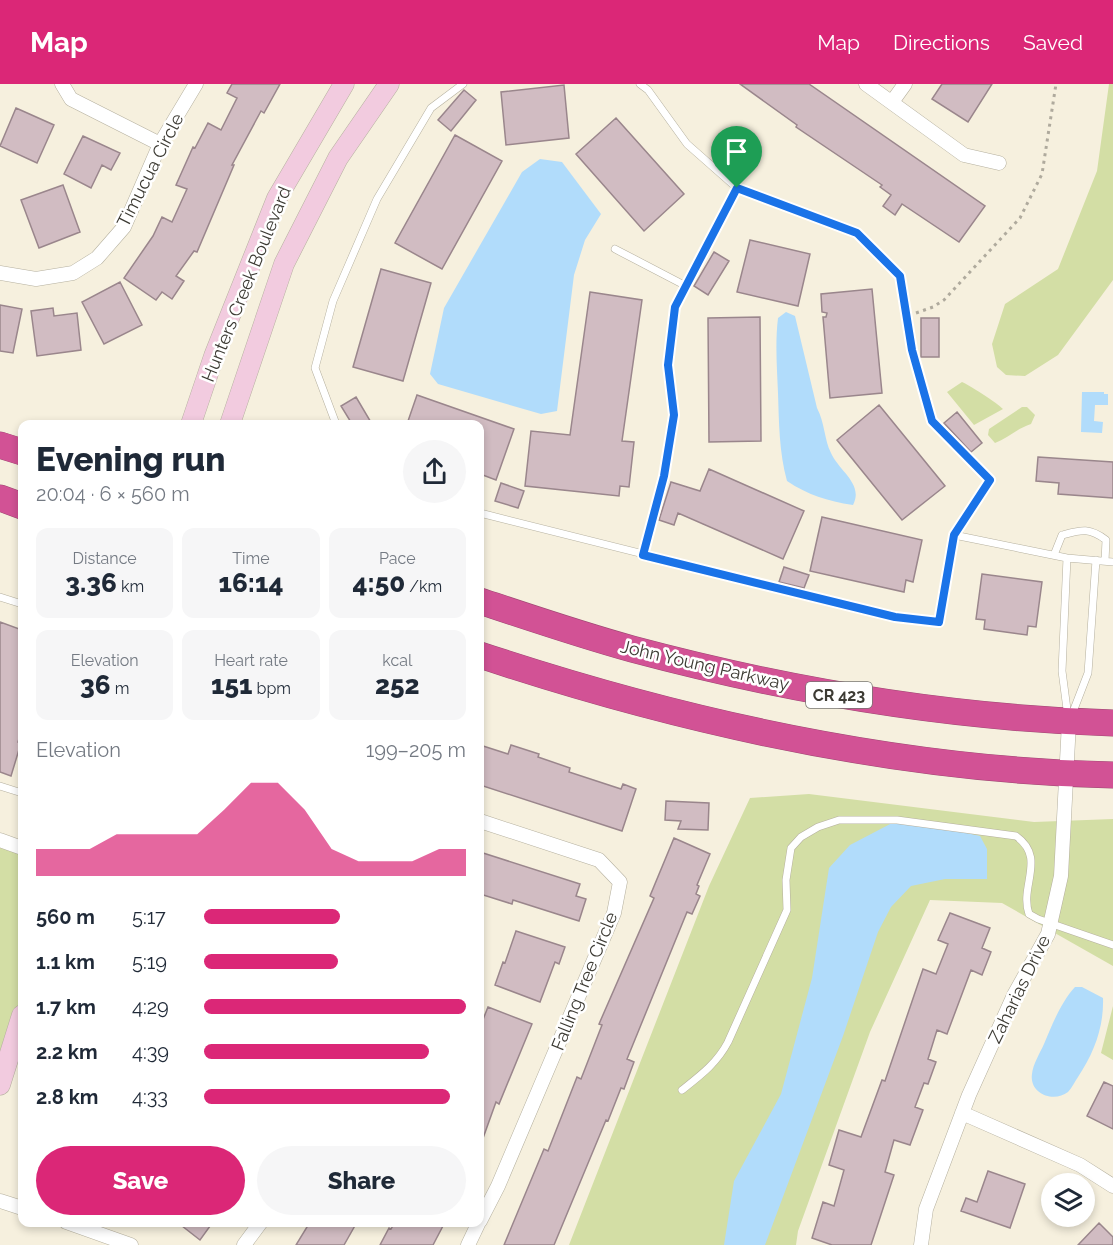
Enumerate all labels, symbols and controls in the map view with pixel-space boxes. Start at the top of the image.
text: Map [30,26,88,59]
text: Map [817,30,860,55]
text: Directions [893,30,990,55]
text: Saved [1023,30,1083,55]
street label: Timucua Circle [112,109,188,230]
pin [711,126,762,188]
icon: arrive [720,135,753,168]
street label: Hunters Creek Boulevard [197,183,295,385]
text: Evening run [36,440,226,479]
button: share [403,440,466,503]
text: 20:04 · 6 × 560 m [36,482,190,506]
text: Distance [73,549,137,568]
text: Time [232,549,270,568]
text: Pace [379,549,416,568]
text: 3.36 [65,568,117,598]
text: 16:14 [219,568,283,598]
text: 4:50 [353,568,405,598]
text: km [117,577,144,596]
text: /km [405,577,442,596]
street label: John Young Parkway [619,635,792,695]
text: Elevation [71,651,139,670]
text: Heart rate [214,651,288,670]
text: kcal [382,651,412,670]
text: 36 [80,670,111,700]
text: 151 [211,670,252,700]
text: 252 [375,670,420,700]
text: m [111,679,129,698]
text: bpm [252,679,291,698]
road number: CR 423 [806,682,872,708]
text: Elevation [36,738,121,762]
text: 199–205 m [366,738,466,762]
text: 560 m [36,905,95,929]
text: 5:17 [132,905,166,929]
street label: Falling Tree Circle [547,908,622,1053]
street label: Zaharias Drive [984,931,1054,1047]
text: 1.1 km [36,950,95,974]
text: 5:19 [132,950,167,974]
text: 1.7 km [36,995,96,1019]
text: 4:29 [132,995,169,1019]
text: 2.2 km [36,1040,98,1064]
text: 4:39 [132,1040,169,1064]
text: 2.8 km [36,1085,98,1109]
text: 4:33 [132,1085,168,1109]
button: Save [36,1146,245,1215]
button: Share [257,1146,466,1215]
map controls [1041,1173,1095,1227]
button: layers [1041,1173,1095,1227]

